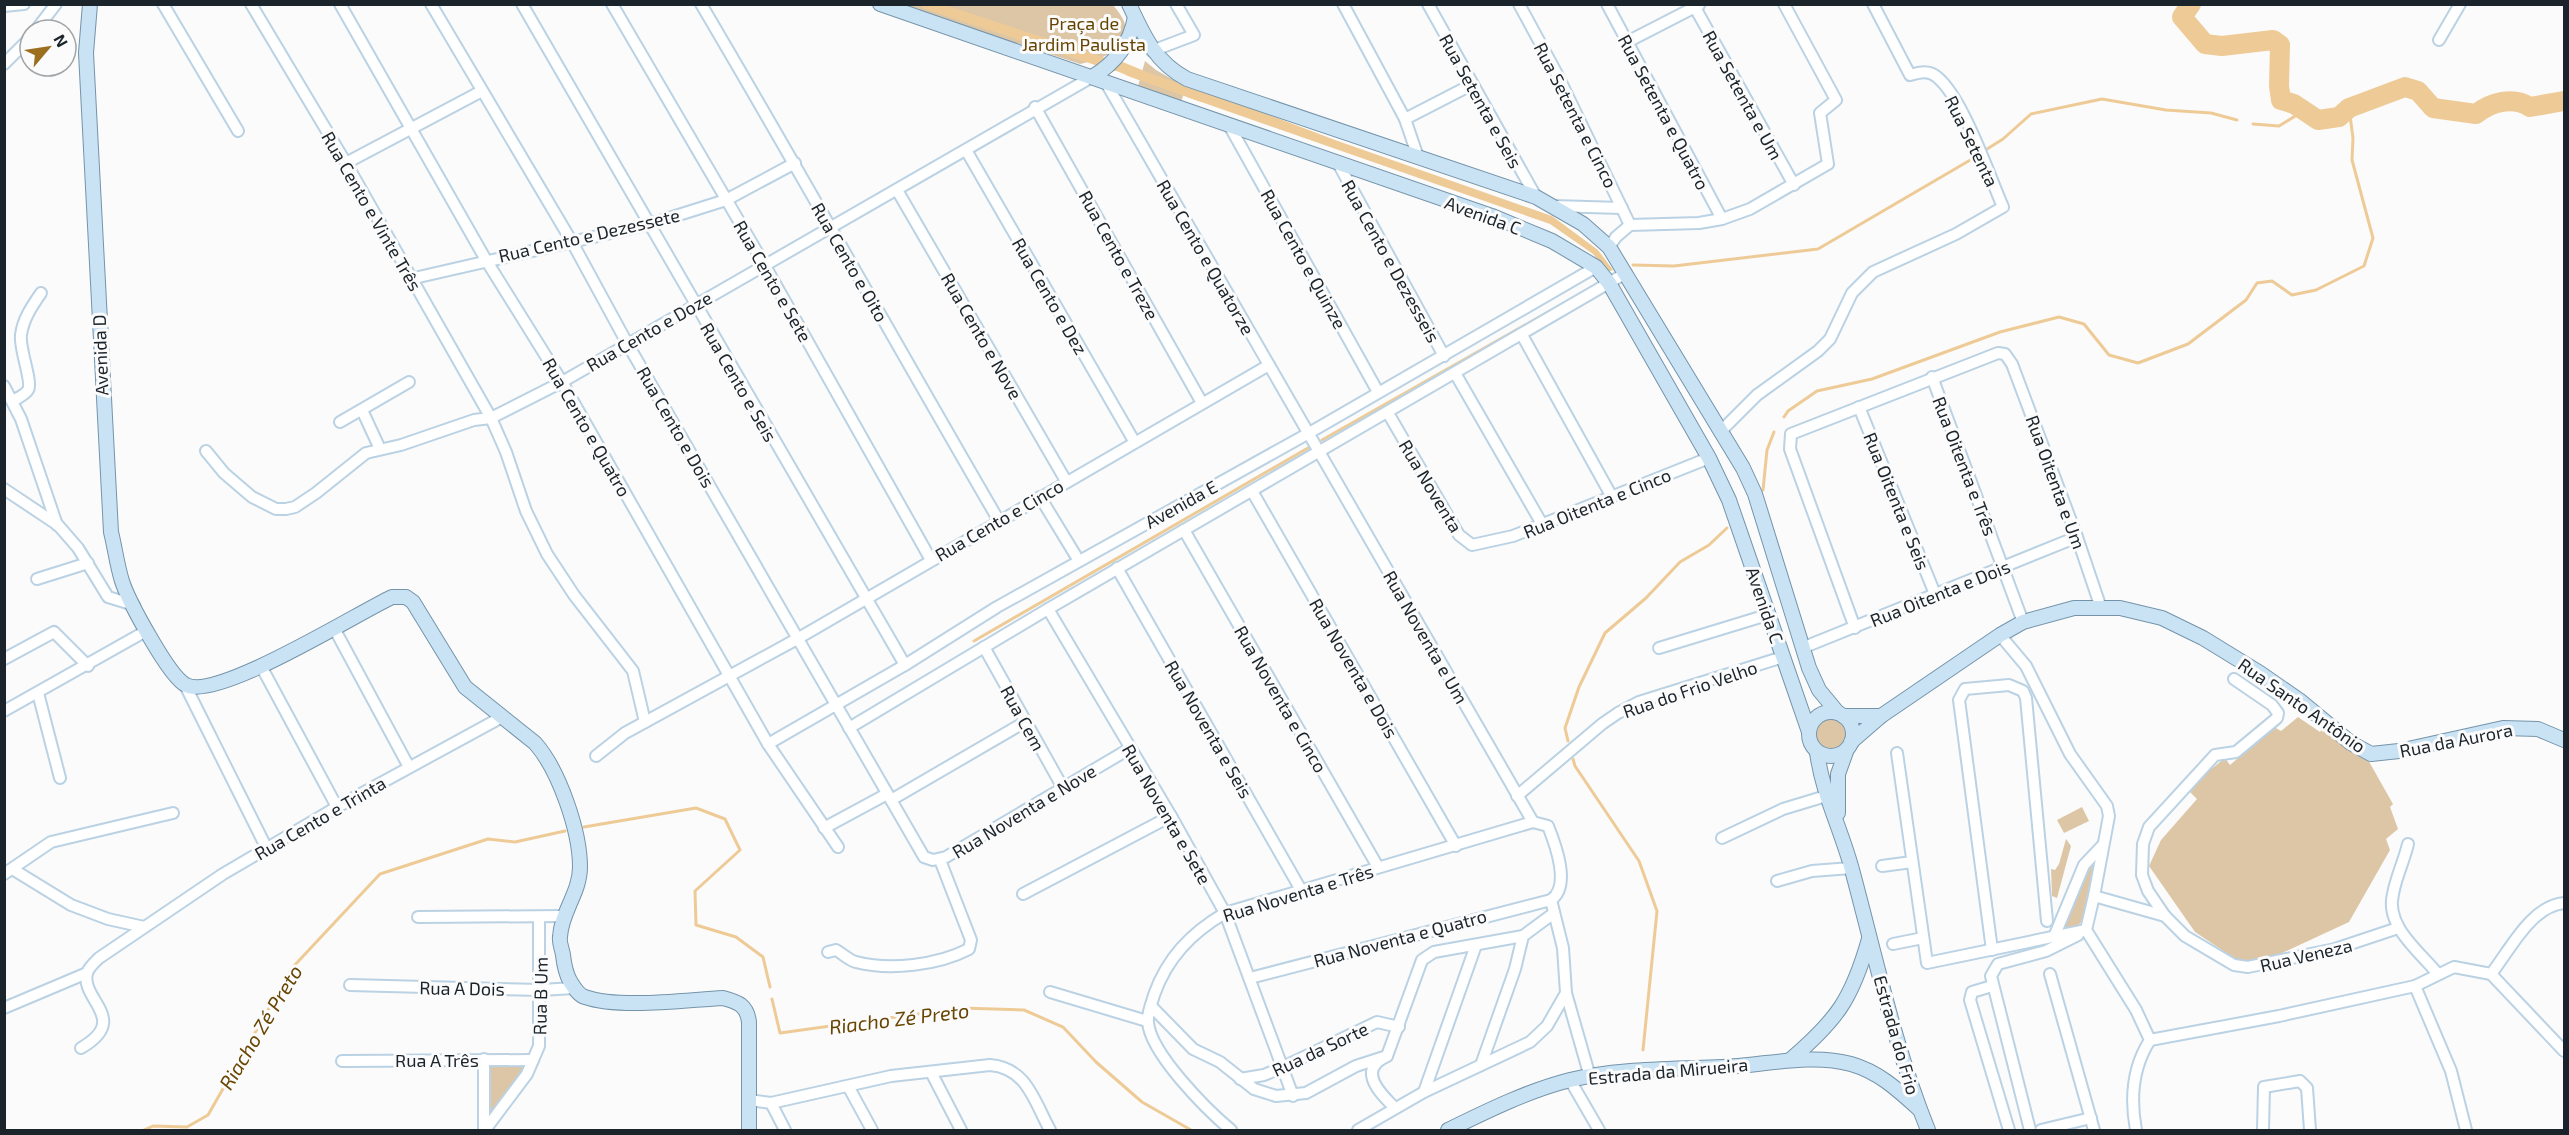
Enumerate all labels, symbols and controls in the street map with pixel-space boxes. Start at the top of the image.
park label: Praça de Jardim Paulista [1022,12,1146,55]
north arrow [18,18,78,78]
street label: Rua Setenta e Um [1698,27,1788,163]
street label: Rua Setenta e Seis [1435,30,1527,172]
text: N [50,31,73,50]
street label: Rua Setenta e Quatro [1614,31,1714,193]
street label: Rua Setenta e Cinco [1530,38,1622,192]
street label: Rua Setenta [1940,92,2004,190]
street label: Rua Cento e Vinte Três [317,127,427,295]
street label: Rua Cento e Quatorze [1153,175,1259,339]
street label: Rua Cento e Dezesseis [1337,176,1445,346]
street label: Rua Cento e Quinze [1256,185,1352,333]
street label: Rua Cento e Treze [1074,187,1164,323]
street label: Avenida C [1442,191,1524,239]
street label: Rua Cento e Oito [807,198,893,326]
street label: Rua Cento e Dezessete [496,203,682,267]
street label: Rua Cento e Sete [729,216,817,346]
street label: Rua Cento e Dez [1008,234,1092,358]
street label: Rua Cento e Nove [937,269,1027,403]
street label: Rua Cento e Doze [582,286,716,376]
street label: Avenida D [88,314,112,396]
street label: Rua Cento e Seis [696,319,782,445]
street label: Rua Cento e Quatro [538,354,636,500]
street label: Rua Cento e Dois [632,363,720,491]
street label: Rua Oitenta e Três [1928,393,2002,539]
street label: Rua Oitenta e Um [2022,412,2090,552]
street label: Rua Oitenta e Seis [1859,429,1935,573]
street label: Rua Noventa [1395,436,1467,536]
street label: Rua Oitenta e Cinco [1520,463,1674,543]
street label: Rua Cento e Cinco [931,474,1067,566]
street label: Avenida E [1141,475,1221,533]
street label: Rua Oitenta e Dois [1867,555,2013,631]
street label: Avenida C [1742,564,1788,646]
street label: Rua Noventa e Um [1379,567,1473,707]
street label: Rua Noventa e Dois [1305,594,1403,742]
street label: Rua Noventa e Cinco [1230,622,1332,776]
street label: Rua Santo Antônio [2234,653,2370,757]
street label: Rua Noventa e Seis [1161,656,1257,802]
street label: Rua do Frio Velho [1620,656,1760,722]
street label: Rua Cem [996,682,1050,754]
street label: Rua da Aurora [2398,718,2514,762]
street label: Rua Noventa e Sete [1118,740,1216,888]
street label: Rua Noventa e Nove [948,759,1100,863]
street label: Rua Cento e Trinta [251,772,389,864]
street label: Rua Noventa e Três [1220,860,1376,926]
street label: Rua Noventa e Quatro [1311,904,1489,972]
street label: Rua Veneza [2258,934,2354,976]
street label: Rua B Um [528,957,552,1035]
water label: Riacho Zé Preto [213,960,307,1094]
street label: Estrada do Frio [1869,973,1925,1097]
street label: Rua A Dois [419,976,505,1000]
water label: Riacho Zé Preto [827,997,971,1039]
street label: Rua da Sorte [1268,1017,1372,1081]
street label: Rua A Três [395,1049,479,1071]
street label: Estrada da Mirueira [1587,1053,1749,1089]

